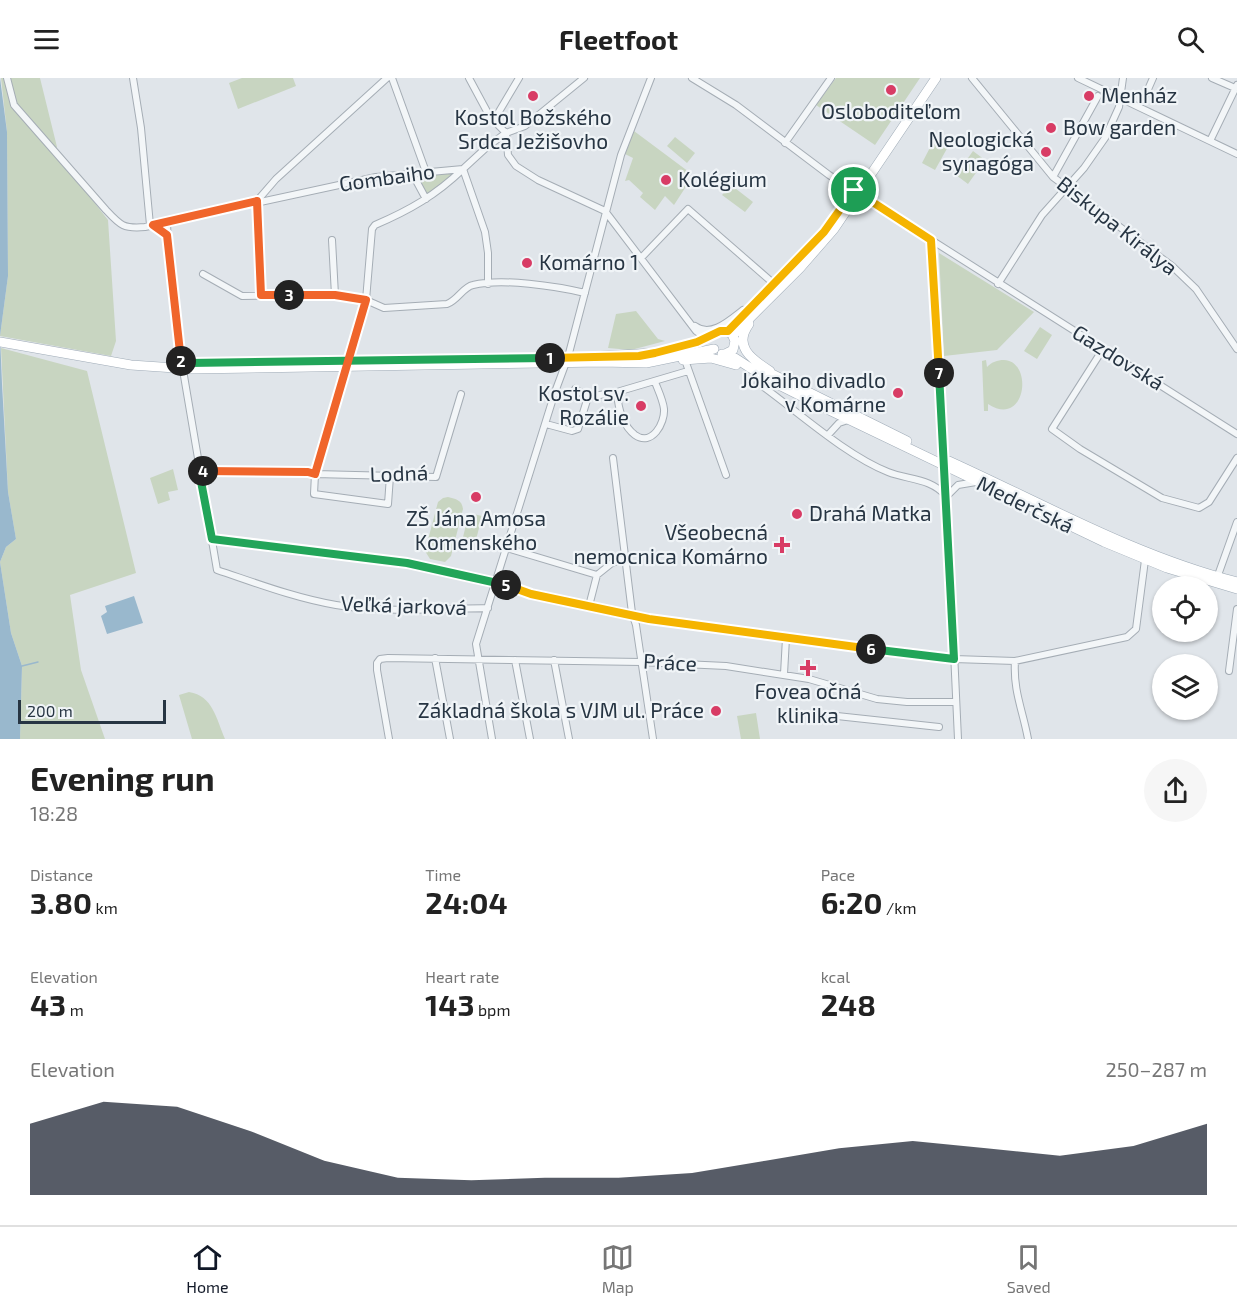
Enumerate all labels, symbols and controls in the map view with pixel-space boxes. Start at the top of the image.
icon: menu [30,23,63,56]
text: Fleetfoot [559,23,678,55]
icon: search [1174,23,1207,56]
place label: Menház [1101,82,1177,107]
marker: Osloboditeľom [884,83,898,97]
marker: Kostol Božského Srdca Ježišovho [526,89,540,103]
marker: Menház [1082,89,1096,103]
place label: Osloboditeľom [821,98,961,123]
place label: Kostol Božského Srdca Ježišovho [454,104,612,153]
place label: Bow garden [1063,114,1176,139]
marker: Bow garden [1044,121,1058,135]
place label: Neologická synagóga [928,126,1034,175]
marker: Neologická synagóga [1039,145,1053,159]
street label: Gombaiho [337,157,436,196]
pin [828,164,879,215]
place label: Kolégium [678,166,767,191]
street label: Biskupa Királya [1053,170,1183,280]
marker: Kolégium [659,173,673,187]
icon: arrive [837,173,870,206]
place label: Komárno 1 [539,249,639,274]
marker: Komárno 1 [520,256,534,270]
pin: 3 [274,280,304,310]
text: 3 [284,285,294,304]
street label: Gazdovská [1068,319,1169,395]
pin: 1 [535,343,565,373]
pin: 2 [166,346,196,376]
text: 1 [547,348,553,367]
text: 2 [176,351,186,370]
pin: 7 [924,358,954,388]
text: 7 [935,363,943,382]
place label: Jókaiho divadlo v Komárne [741,367,886,416]
place label: Kostol sv. Rozálie [538,380,629,429]
marker: Jókaiho divadlo v Komárne [891,386,905,400]
marker: Kostol sv. Rozálie [634,399,648,413]
pin: 4 [188,456,218,486]
street label: Lodná [369,459,429,486]
text: 4 [198,461,208,480]
street label: Mederčská [973,470,1078,538]
marker: ZŠ Jána Amosa Komenského [469,490,483,504]
place label: Drahá Matka [809,500,931,525]
place label: ZŠ Jána Amosa Komenského [406,505,546,554]
marker: Drahá Matka [790,507,804,521]
place label: Všeobecná nemocnica Komárno [573,519,768,568]
marker: Všeobecná nemocnica Komárno [773,536,791,554]
pin: 5 [491,570,521,600]
text: 5 [502,575,510,594]
map controls [1152,576,1218,720]
button: locate [1152,576,1218,642]
street label: Veľká jarková [340,590,468,620]
pin: 6 [856,634,886,664]
text: 6 [866,639,876,658]
street label: Práce [643,648,698,675]
button: layers [1152,654,1218,720]
marker: Fovea očná klinika [799,659,817,677]
place label: Fovea očná klinika [754,678,862,727]
scale bar [18,697,166,724]
place label: Základná škola s VJM ul. Práce [418,697,704,722]
text: 200 m [27,701,73,720]
marker: Základná škola s VJM ul. Práce [709,704,723,718]
text: Evening run [30,758,215,798]
button: share [1144,759,1207,822]
text: 18:28 [30,801,78,825]
text: Distance [30,865,93,884]
text: Time [425,865,461,884]
text: Pace [821,865,855,884]
text: 3.80 [30,884,92,920]
text: 24:04 [425,884,508,920]
text: 6:20 [821,884,882,920]
text: km [92,898,118,917]
text: /km [882,898,916,917]
text: Elevation [30,967,98,986]
text: Heart rate [425,967,499,986]
text: kcal [821,967,850,986]
text: 43 [30,986,66,1022]
text: 143 [425,986,474,1022]
text: 248 [821,986,876,1022]
text: m [66,1000,84,1019]
text: bpm [474,1000,510,1019]
text: Elevation [30,1057,115,1081]
text: 250–287 m [1106,1057,1207,1081]
tab: Home [186,1241,229,1296]
tab: Map [601,1241,634,1296]
tab: Saved [1007,1241,1051,1296]

